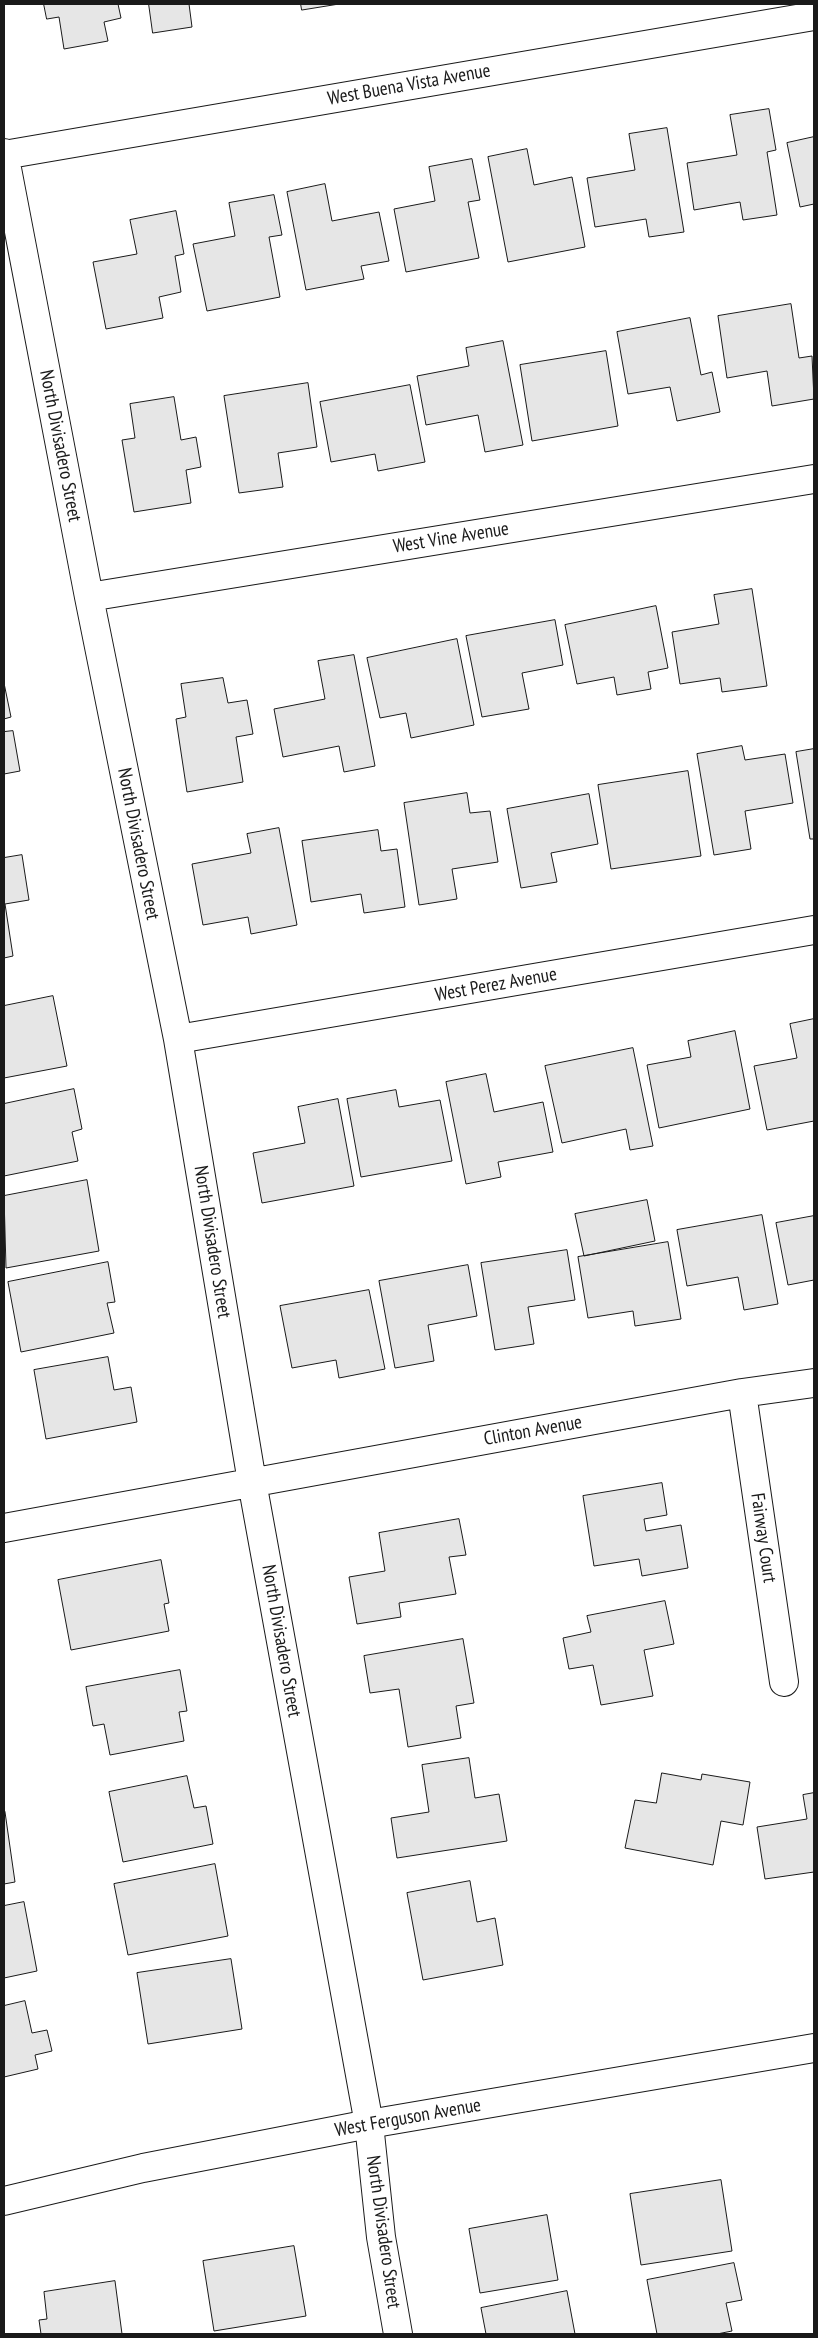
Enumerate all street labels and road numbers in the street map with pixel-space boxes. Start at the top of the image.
street label: West Buena Vista Avenue [326,59,492,111]
street label: North Divisadero Street [34,368,86,524]
street label: West Vine Avenue [392,518,510,558]
street label: North Divisadero Street [112,766,164,922]
street label: West Perez Avenue [433,963,559,1007]
street label: North Divisadero Street [189,1164,235,1320]
street label: Clinton Avenue [482,1411,584,1451]
street label: Fairway Court [745,1492,781,1584]
street label: North Divisadero Street [256,1563,306,1719]
street label: West Ferguson Avenue [333,2094,483,2142]
street label: North Divisadero Street [361,2154,405,2310]

